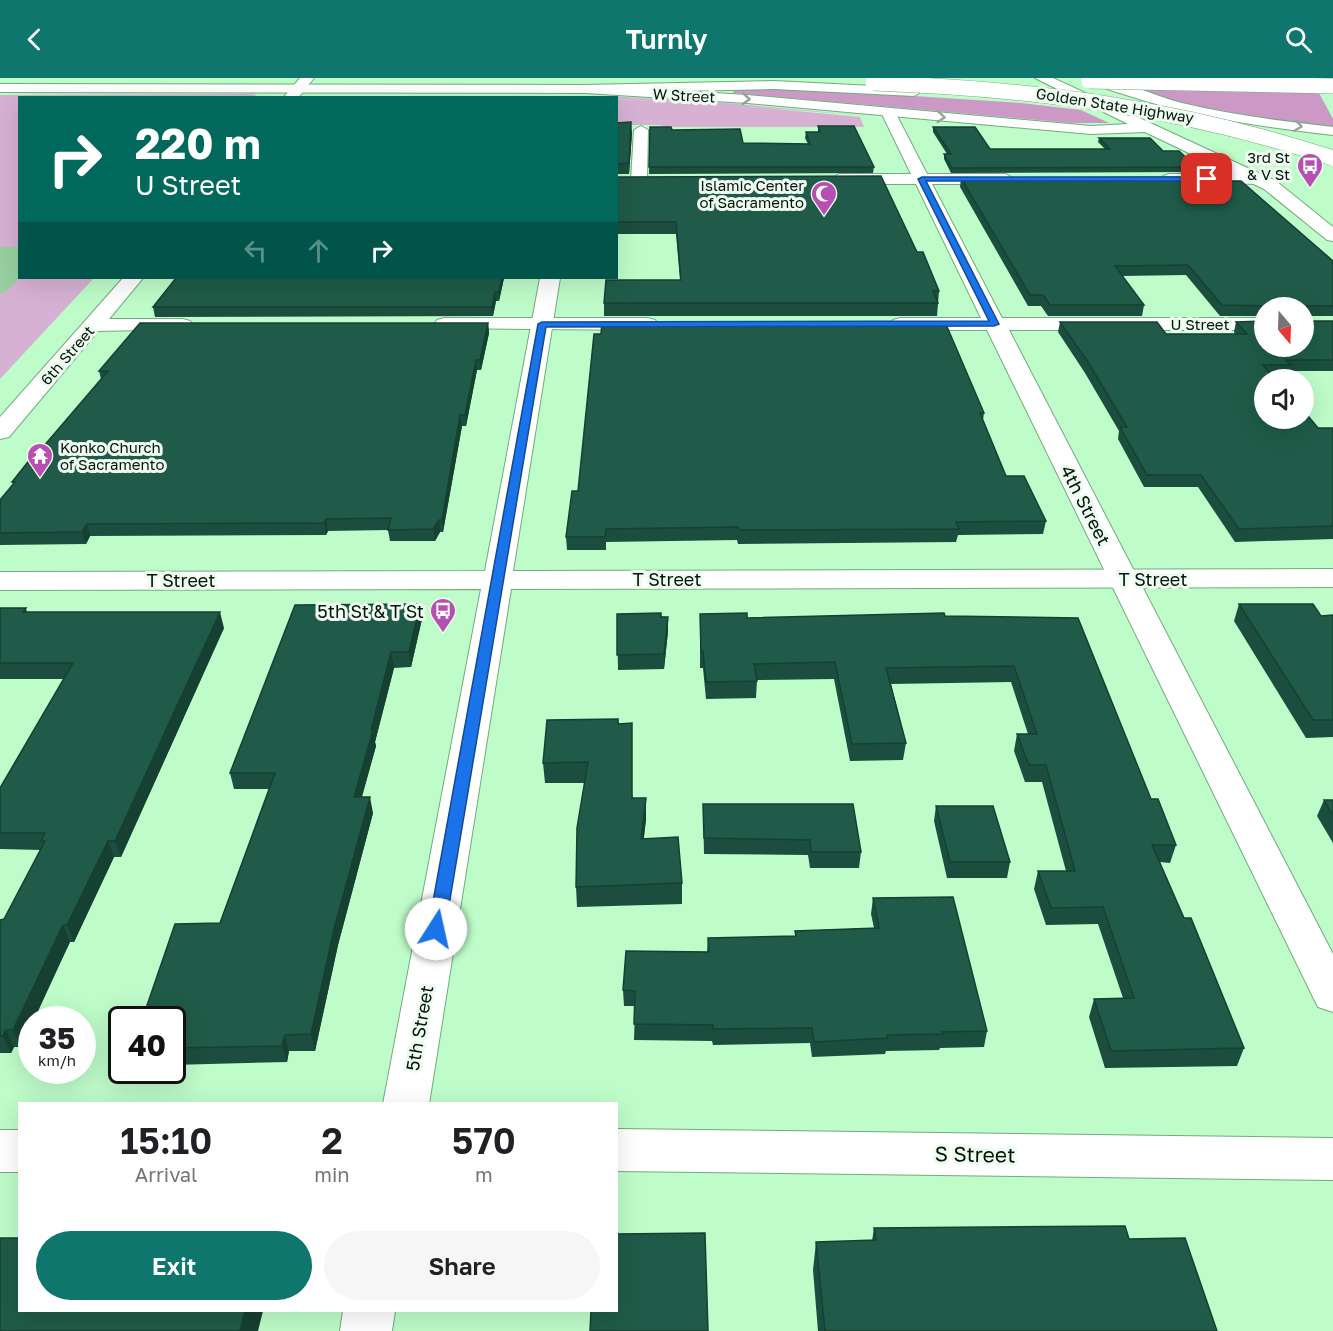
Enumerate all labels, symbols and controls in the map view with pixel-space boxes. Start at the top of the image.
icon: back [18,23,51,56]
text: Turnly [625,23,708,55]
icon: search [1282,23,1315,56]
street label: W Street [652,84,716,106]
street label: Golden State Highway [1035,84,1196,126]
one-way arrow [742,92,751,105]
one-way arrow [936,110,945,123]
text: 220 m [135,118,261,168]
icon: right [36,120,114,198]
one-way arrow [1293,120,1302,132]
place label: 3rd St & V St [1247,148,1290,183]
bus stop icon: 3rd St & V St [1295,151,1325,189]
pin [1181,153,1232,204]
icon: arrive [1190,162,1223,195]
text: U Street [135,169,241,201]
place label: Islamic Center of Sacramento [699,176,804,211]
mosque icon: Islamic Center of Sacramento [809,179,839,217]
icon: left [239,234,272,267]
icon: ahead [302,234,335,267]
icon: right [365,234,398,267]
north arrow [1254,297,1314,357]
map controls [1254,297,1314,429]
street label: U Street [1170,315,1230,333]
street label: 6th Street [36,322,98,388]
button: sound [1254,369,1314,429]
place label: Konko Church of Sacramento [60,438,165,473]
temple icon: Konko Church of Sacramento [25,441,55,479]
street label: 4th Street [1056,461,1116,549]
street label: T Street [633,568,701,590]
street label: T Street [1119,568,1187,590]
street label: T Street [147,569,215,591]
bus stop icon: 5th St & T St [428,596,458,634]
place label: 5th St & T St [317,600,424,622]
position arrow [404,897,468,961]
street label: 5th Street [401,983,437,1073]
speed limit sign: 40 [108,1006,186,1084]
text: 35 [39,1020,75,1056]
text: km/h [38,1051,76,1069]
text: 15:10 [120,1119,212,1162]
text: 2 [321,1119,343,1162]
text: 570 [452,1119,516,1162]
street label: S Street [934,1140,1016,1168]
text: Arrival [135,1162,197,1186]
text: min [314,1162,350,1186]
text: m [475,1162,493,1186]
button: Exit [36,1231,312,1300]
button: Share [324,1231,600,1300]

